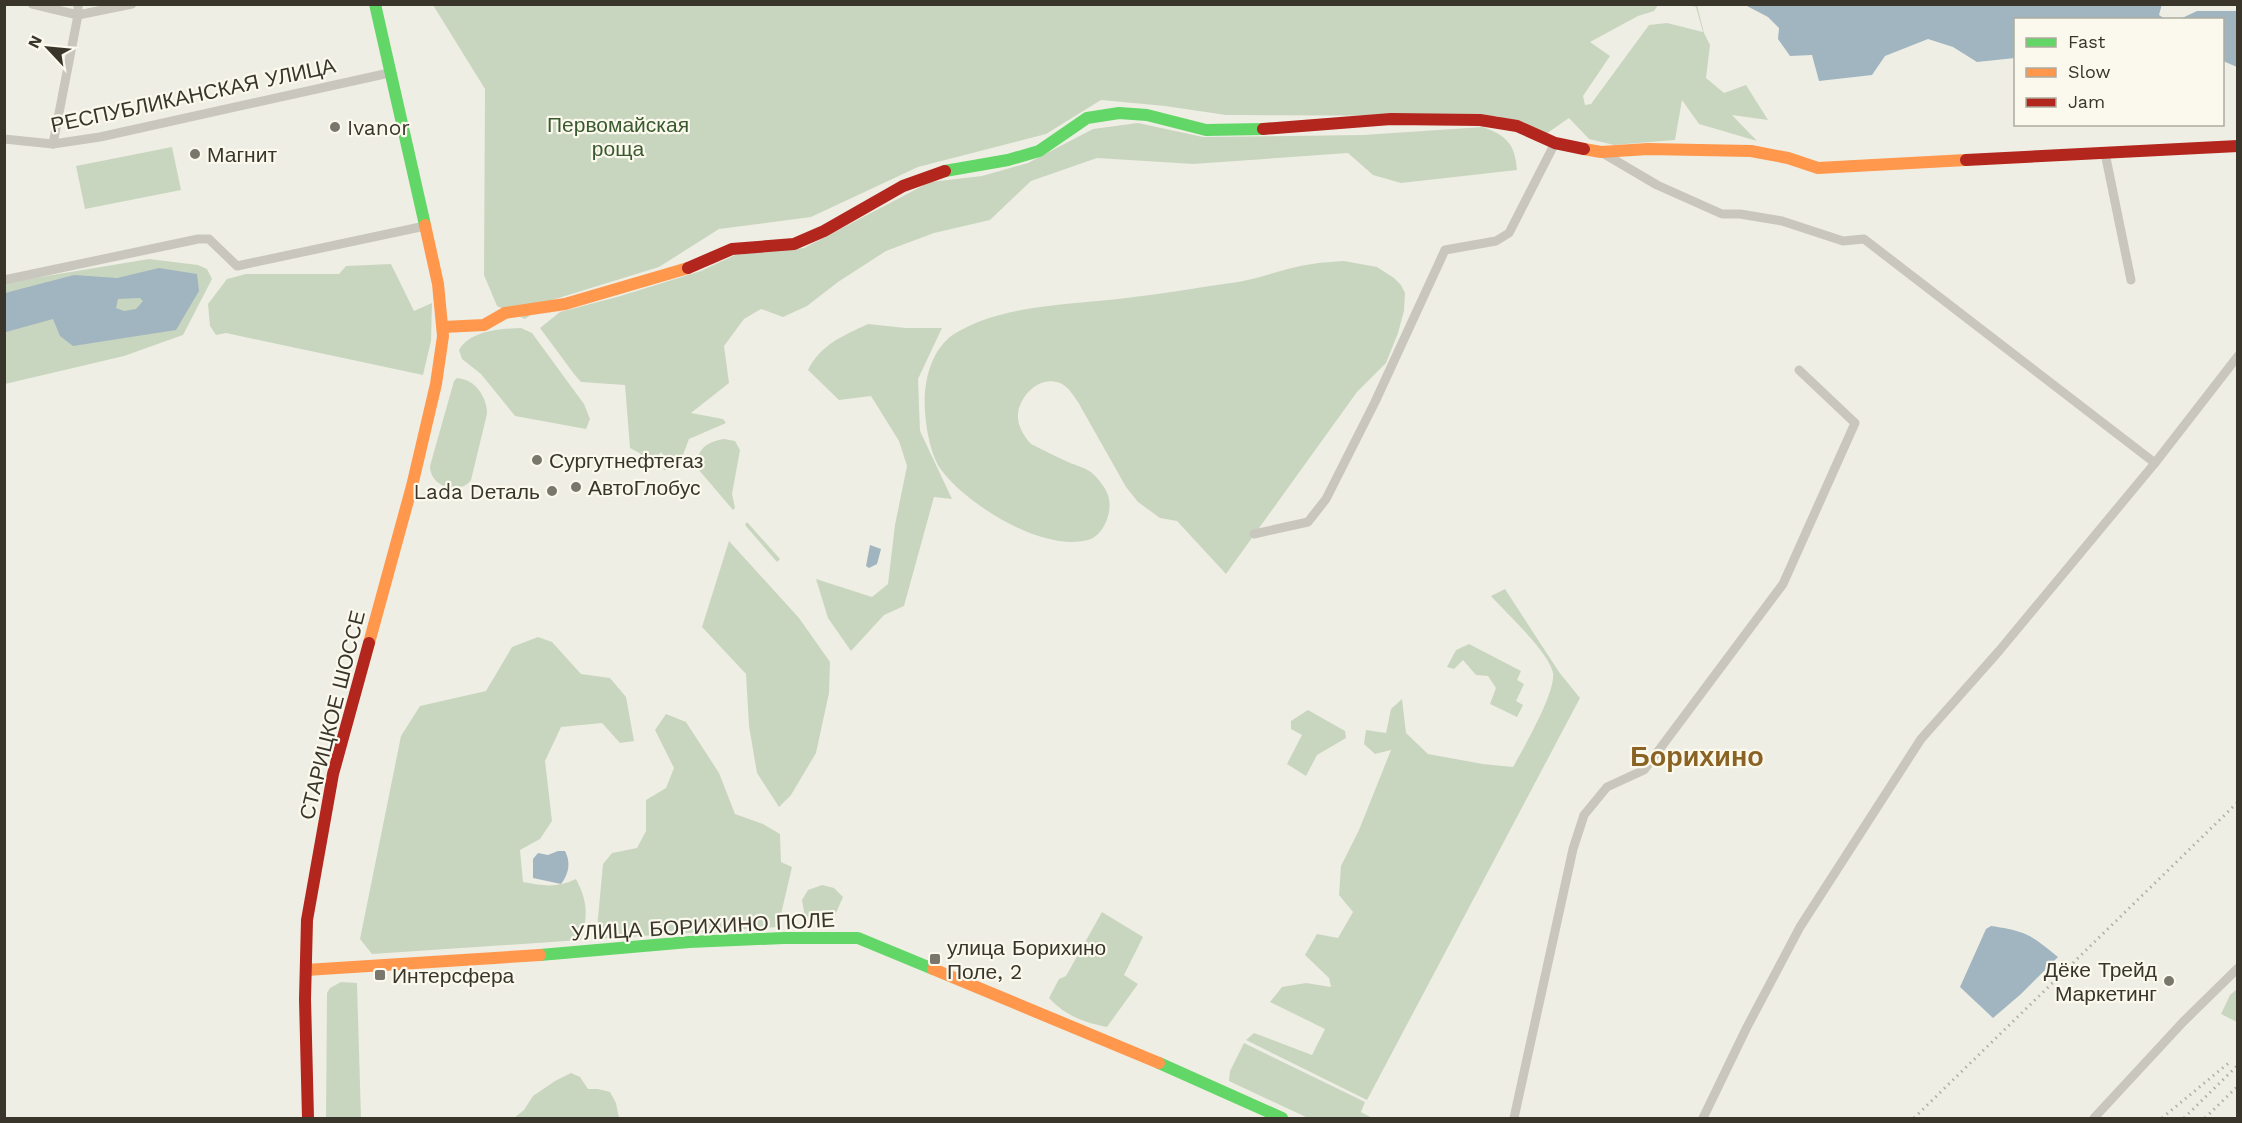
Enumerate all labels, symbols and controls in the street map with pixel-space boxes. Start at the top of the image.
north arrow [18,18,78,78]
legend [2014,18,2224,126]
text: Fast [2068,31,2106,52]
text: N [24,32,46,51]
street label: РЕСПУБЛИКАНСКАЯ УЛИЦА [48,53,338,137]
text: Slow [2068,61,2111,82]
text: Jam [2068,91,2105,112]
park label: Первомайская роща [547,112,689,161]
place label: Ivanor [347,115,410,140]
marker: Ivanor [328,120,342,134]
place label: Магнит [207,142,277,167]
marker: Магнит [188,147,202,161]
place label: Сургутнефтегаз [549,448,703,473]
marker: Сургутнефтегаз [530,453,544,467]
place label: АвтоГлобус [588,475,700,500]
place label: Lada Dеталь [413,479,540,504]
marker: АвтоГлобус [569,480,583,494]
marker: Lada Dеталь [545,484,559,498]
street label: СТАРИЦКОЕ ШОССЕ [294,608,370,822]
district label: Борихино [1630,741,1764,773]
street label: УЛИЦА БОРИХИНО ПОЛЕ [571,907,835,945]
place label: улица Борихино Поле, 2 [947,935,1106,984]
marker: улица Борихино Поле, 2 [928,952,942,966]
place label: Дёке Трейд Маркетинг [2044,957,2157,1006]
place label: Интерсфера [392,963,515,988]
marker: Интерсфера [373,968,387,982]
marker: Дёке Трейд Маркетинг [2162,974,2176,988]

